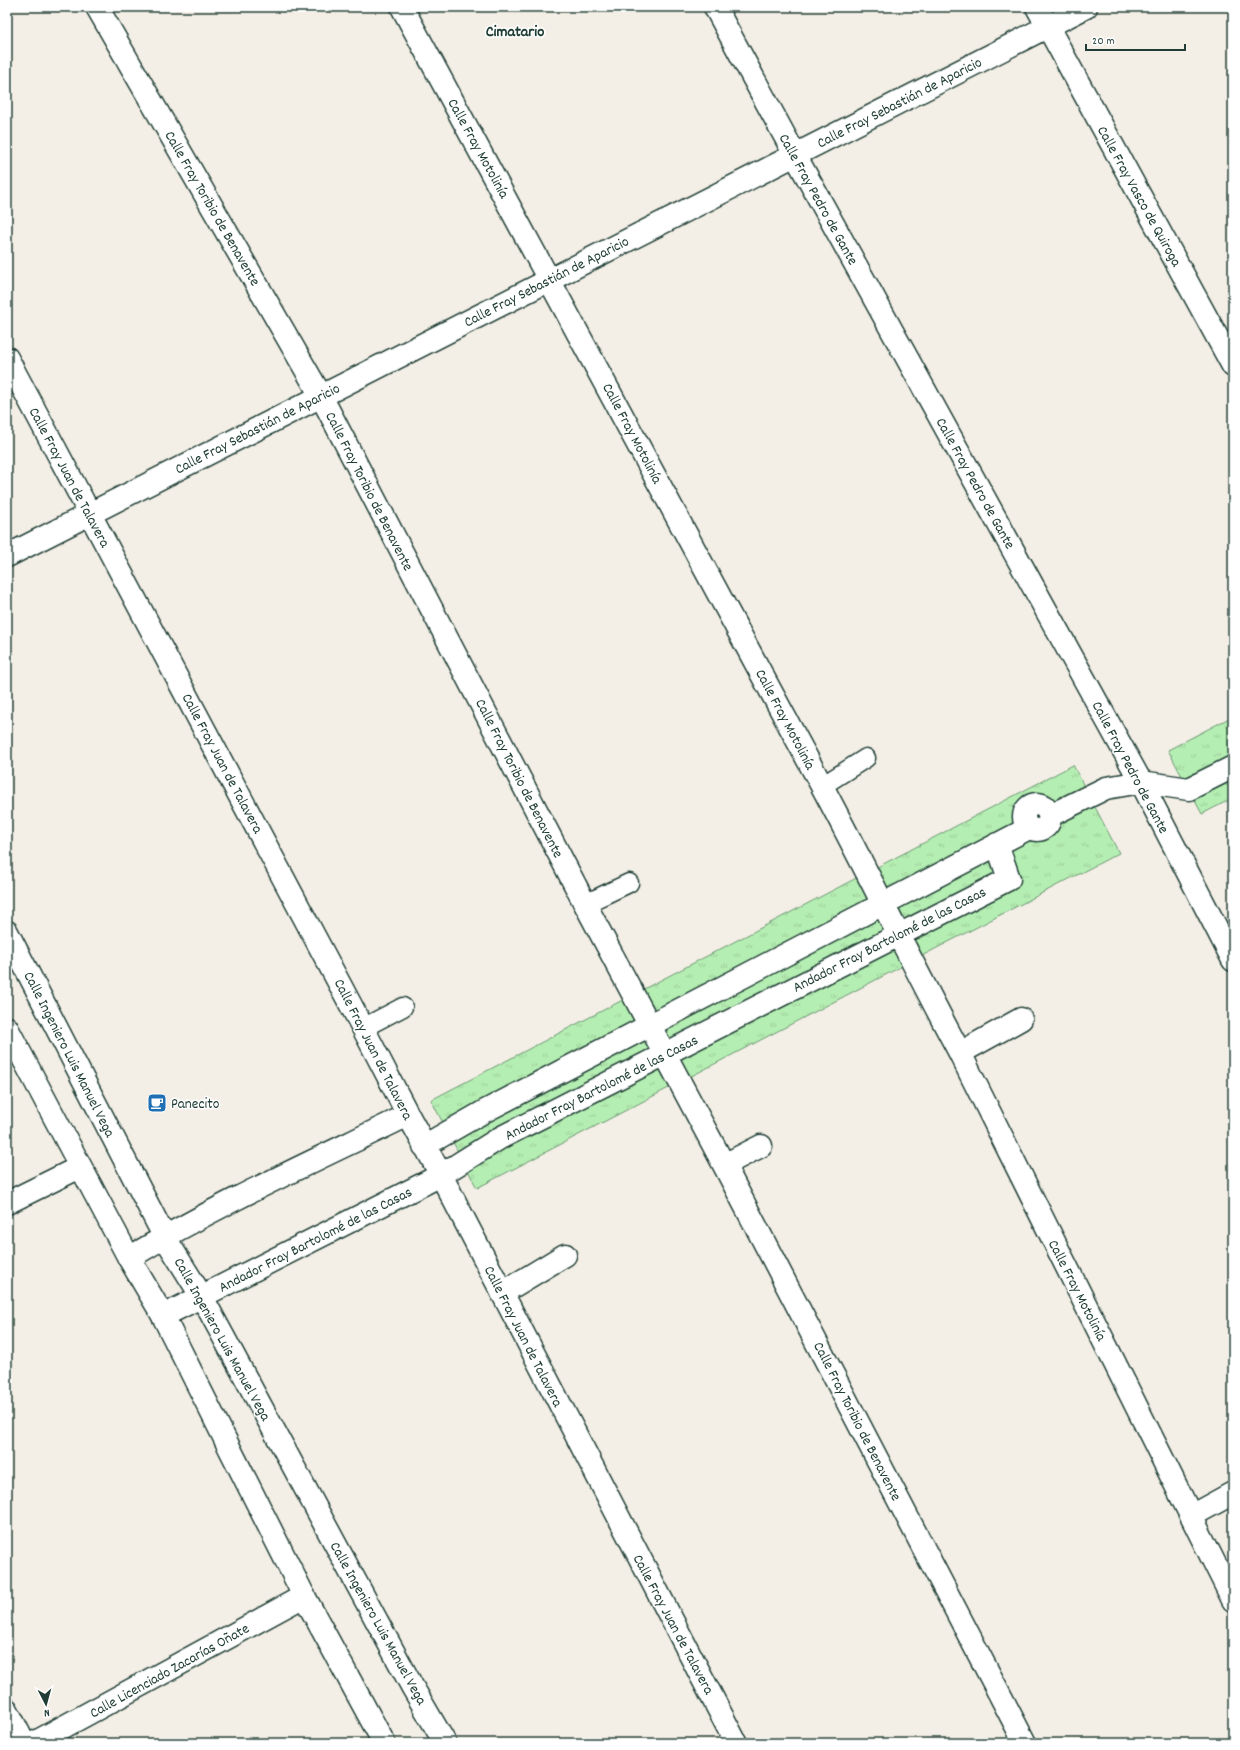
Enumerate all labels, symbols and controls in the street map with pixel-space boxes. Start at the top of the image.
district label: Cimatario [486,21,544,44]
scale bar [1086,26,1185,52]
text: 20 m [1092,33,1115,50]
street label: Calle Fray Sebastián de Aparicio [814,52,987,155]
street label: Calle Fray Motolinía [441,95,514,204]
street label: Calle Fray Vasco de Quiroga [1090,123,1187,272]
street label: Calle Fray Toribio de Benavente [158,127,265,291]
street label: Calle Fray Pedro de Gante [772,130,863,270]
street label: Calle Fray Sebastián de Aparicio [461,231,634,334]
street label: Calle Fray Sebastián de Aparicio [172,378,345,481]
street label: Calle Fray Motolinía [595,380,667,489]
street label: Calle Fray Juan de Talavera [22,404,115,553]
street label: Calle Fray Toribio de Benavente [318,408,418,576]
street label: Calle Fray Pedro de Gante [929,414,1020,554]
street label: Calle Fray Motolinía [748,666,820,775]
street label: Calle Fray Juan de Talavera [175,690,268,839]
street label: Calle Fray Toribio de Benavente [468,695,568,863]
street label: Calle Fray Pedro de Gante [1085,698,1174,838]
street label: Andador Fray Bartolomé de las Casas [789,882,991,999]
street label: Calle Ingeniero Luis Manuel Vega [17,968,120,1143]
street label: Calle Fray Juan de Talavera [327,975,418,1125]
street label: Andador Fray Bartolomé de las Casas [501,1030,703,1147]
cafe icon: Panecito [146,1092,168,1114]
place label: Panecito [171,1094,220,1116]
street label: Andador Fray Bartolomé de las Casas [215,1182,417,1299]
street label: Calle Fray Motolinía [1041,1236,1112,1346]
street label: Calle Ingeniero Luis Manuel Vega [167,1254,276,1426]
street label: Calle Fray Juan de Talavera [477,1262,568,1412]
street label: Calle Fray Toribio de Benavente [806,1338,906,1506]
street label: Calle Ingeniero Luis Manuel Vega [323,1538,432,1710]
street label: Calle Fray Juan de Talavera [626,1551,719,1700]
street label: Calle Licenciado Zacarías Oñate [86,1618,254,1725]
north arrow [26,1684,66,1724]
text: N [43,1704,50,1720]

